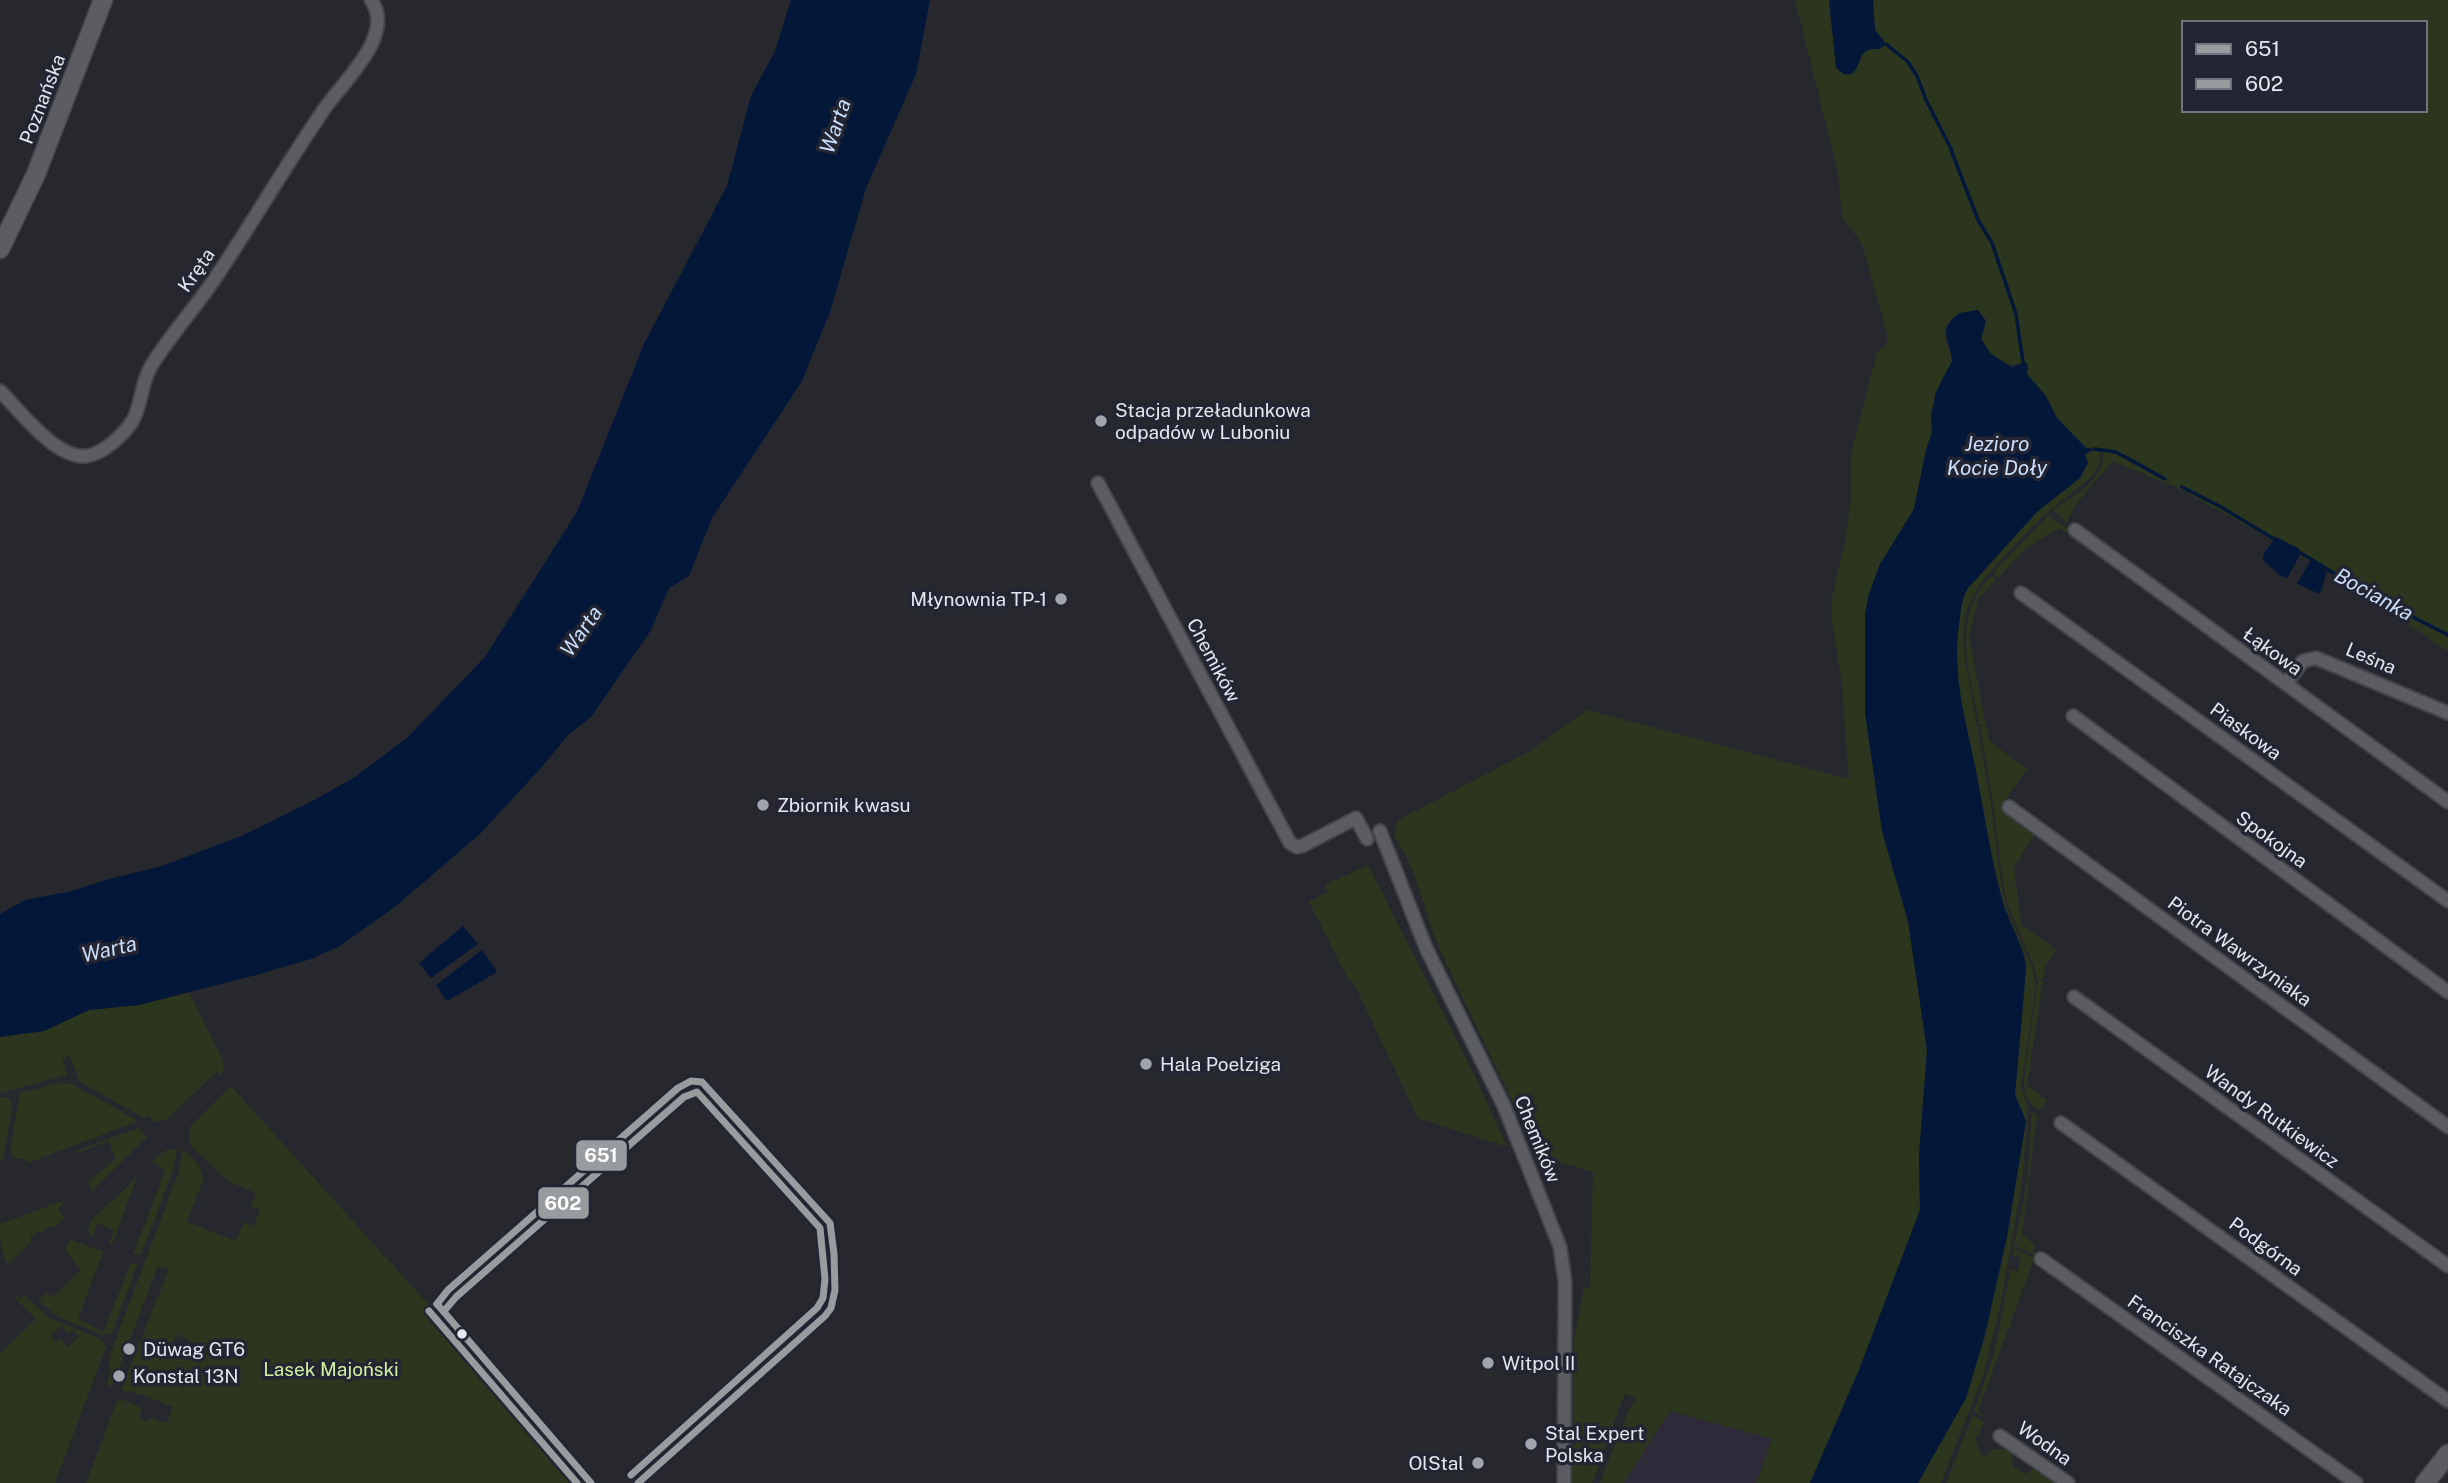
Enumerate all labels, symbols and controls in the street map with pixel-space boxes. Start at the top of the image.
legend [2182,21,2427,112]
text: 651 [2245,36,2280,61]
street label: Poznańska [15,51,69,147]
text: 602 [2245,71,2283,96]
water label: Warta [814,95,856,157]
street label: Kręta [173,244,219,296]
place label: Stacja przeładunkowa odpadów w Luboniu [1115,399,1311,443]
marker: Stacja przeładunkowa odpadów w Luboniu [1093,413,1109,429]
water label: Jezioro Kocie Doły [1947,431,2048,480]
water label: Bocianka [2330,562,2418,626]
place label: Młynownia TP-1 [910,588,1047,610]
marker: Młynownia TP-1 [1053,591,1069,607]
water label: Warta [555,601,607,661]
street label: Chemików [1183,614,1245,706]
street label: Łąkowa [2239,622,2307,680]
street label: Leśna [2343,638,2399,678]
street label: Piaskowa [2206,698,2286,764]
place label: Zbiornik kwasu [777,794,911,816]
marker: Zbiornik kwasu [755,797,771,813]
street label: Spokojna [2232,806,2312,872]
street label: Piotra Wawrzyniaka [2164,891,2316,1011]
water label: Warta [79,931,139,967]
place label: Hala Poelziga [1160,1053,1281,1075]
marker: Hala Poelziga [1138,1056,1154,1072]
street label: Wandy Rutkiewicz [2201,1060,2343,1172]
street label: Chemików [1511,1092,1565,1186]
line badge: 651 [575,1139,628,1172]
text: 651 [584,1144,618,1166]
line badge: 602 [537,1186,590,1220]
text: 602 [545,1192,581,1214]
street label: Podgórna [2225,1212,2307,1280]
street label: Franciszka Ratajczaka [2124,1290,2296,1420]
unlabelled marker [455,1327,469,1341]
place label: Düwag GT6 [143,1338,245,1360]
marker: Düwag GT6 [121,1341,137,1357]
place label: Witpol II [1502,1352,1575,1374]
marker: Witpol II [1480,1355,1496,1371]
park label: Lasek Majoński [263,1358,399,1380]
place label: Konstal 13N [133,1365,239,1387]
marker: Konstal 13N [111,1368,127,1384]
street label: Wodna [2014,1417,2076,1469]
place label: Stal Expert Polska [1545,1422,1645,1466]
marker: Stal Expert Polska [1523,1436,1539,1452]
place label: OlStal [1408,1452,1464,1474]
marker: OlStal [1470,1455,1486,1471]

